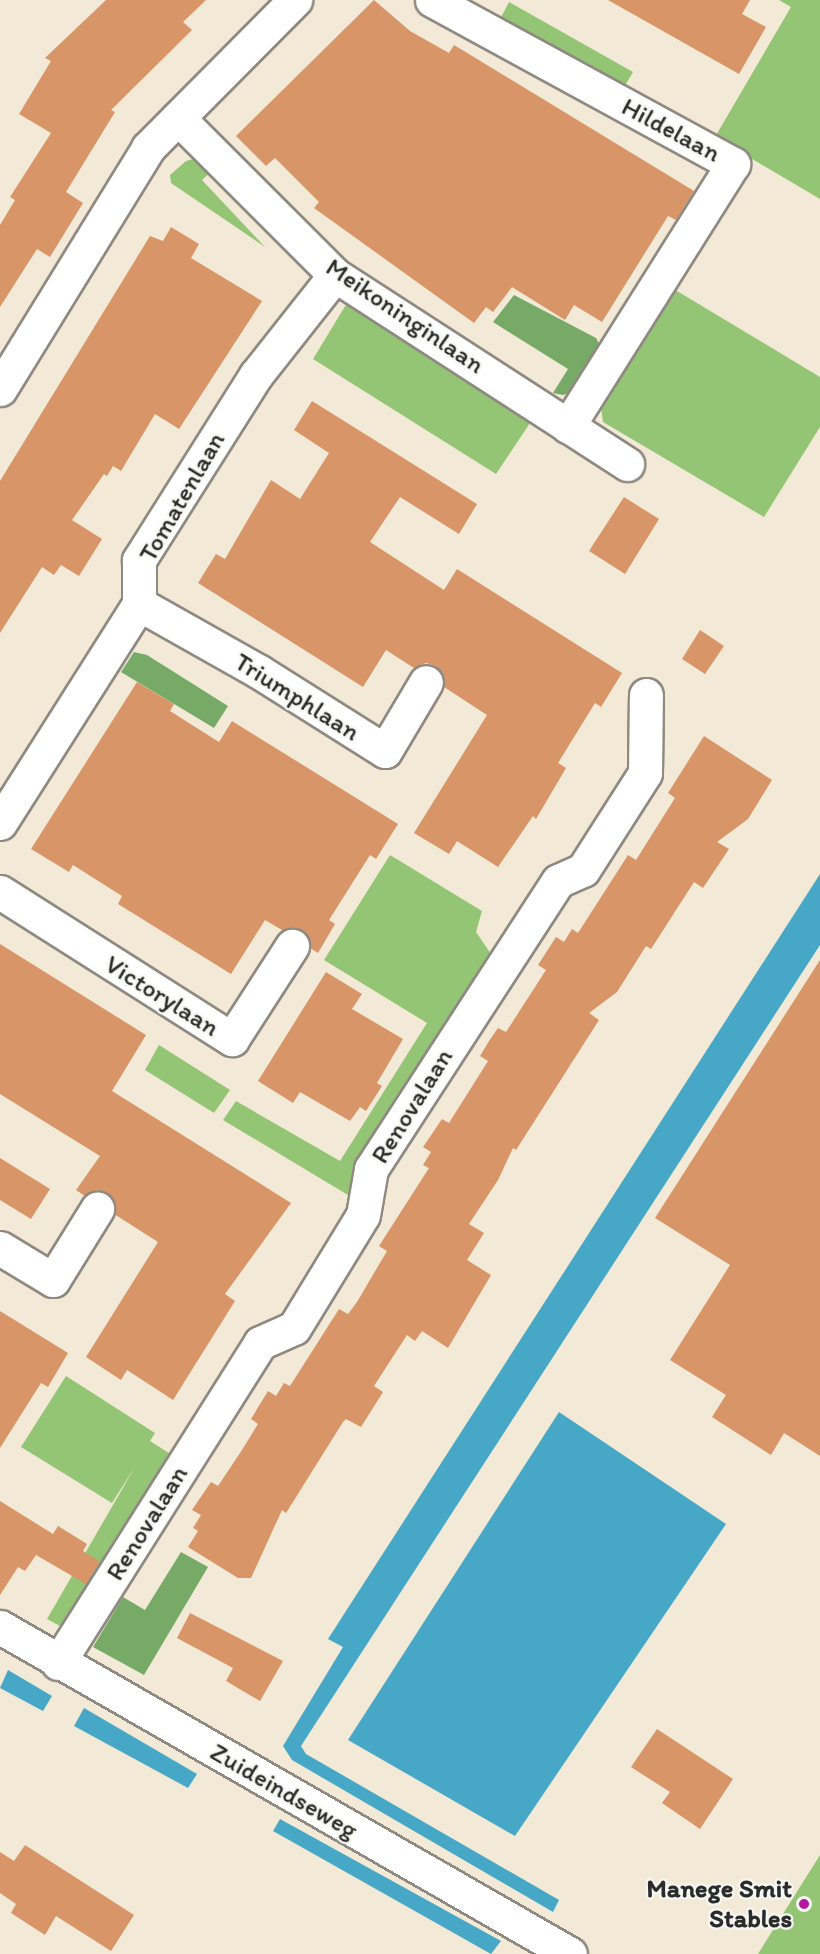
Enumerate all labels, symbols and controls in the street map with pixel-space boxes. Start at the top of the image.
street label: Hildelaan [616,91,726,169]
street label: Meikoninginlaan [320,252,490,380]
street label: Tomatenlaan [132,427,232,567]
street label: Triumphlaan [229,646,365,748]
street label: Victorylaan [99,949,225,1043]
street label: Renovalaan [364,1043,460,1169]
street label: Renovalaan [99,1460,195,1586]
street label: Zuideindseweg [205,1736,363,1846]
place label: Manege Smit Stables [647,1873,792,1934]
marker: Manege Smit Stables [797,1897,811,1911]

